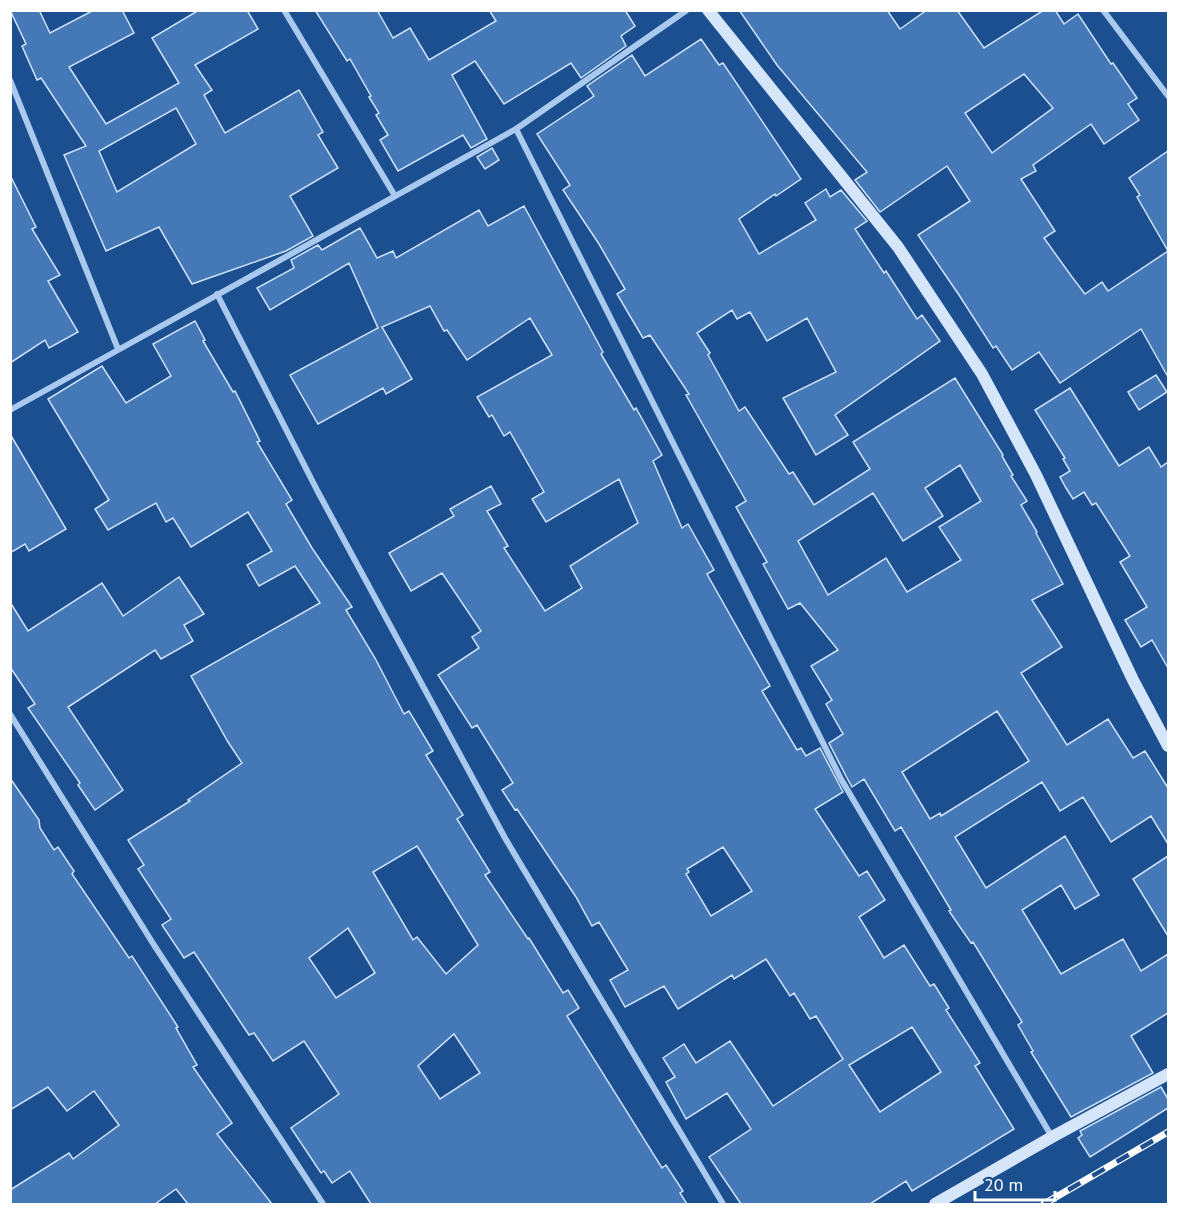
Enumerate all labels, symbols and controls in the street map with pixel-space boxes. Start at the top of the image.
scale bar [975,1164,1054,1202]
text: 20 m [984,1173,1023,1196]

